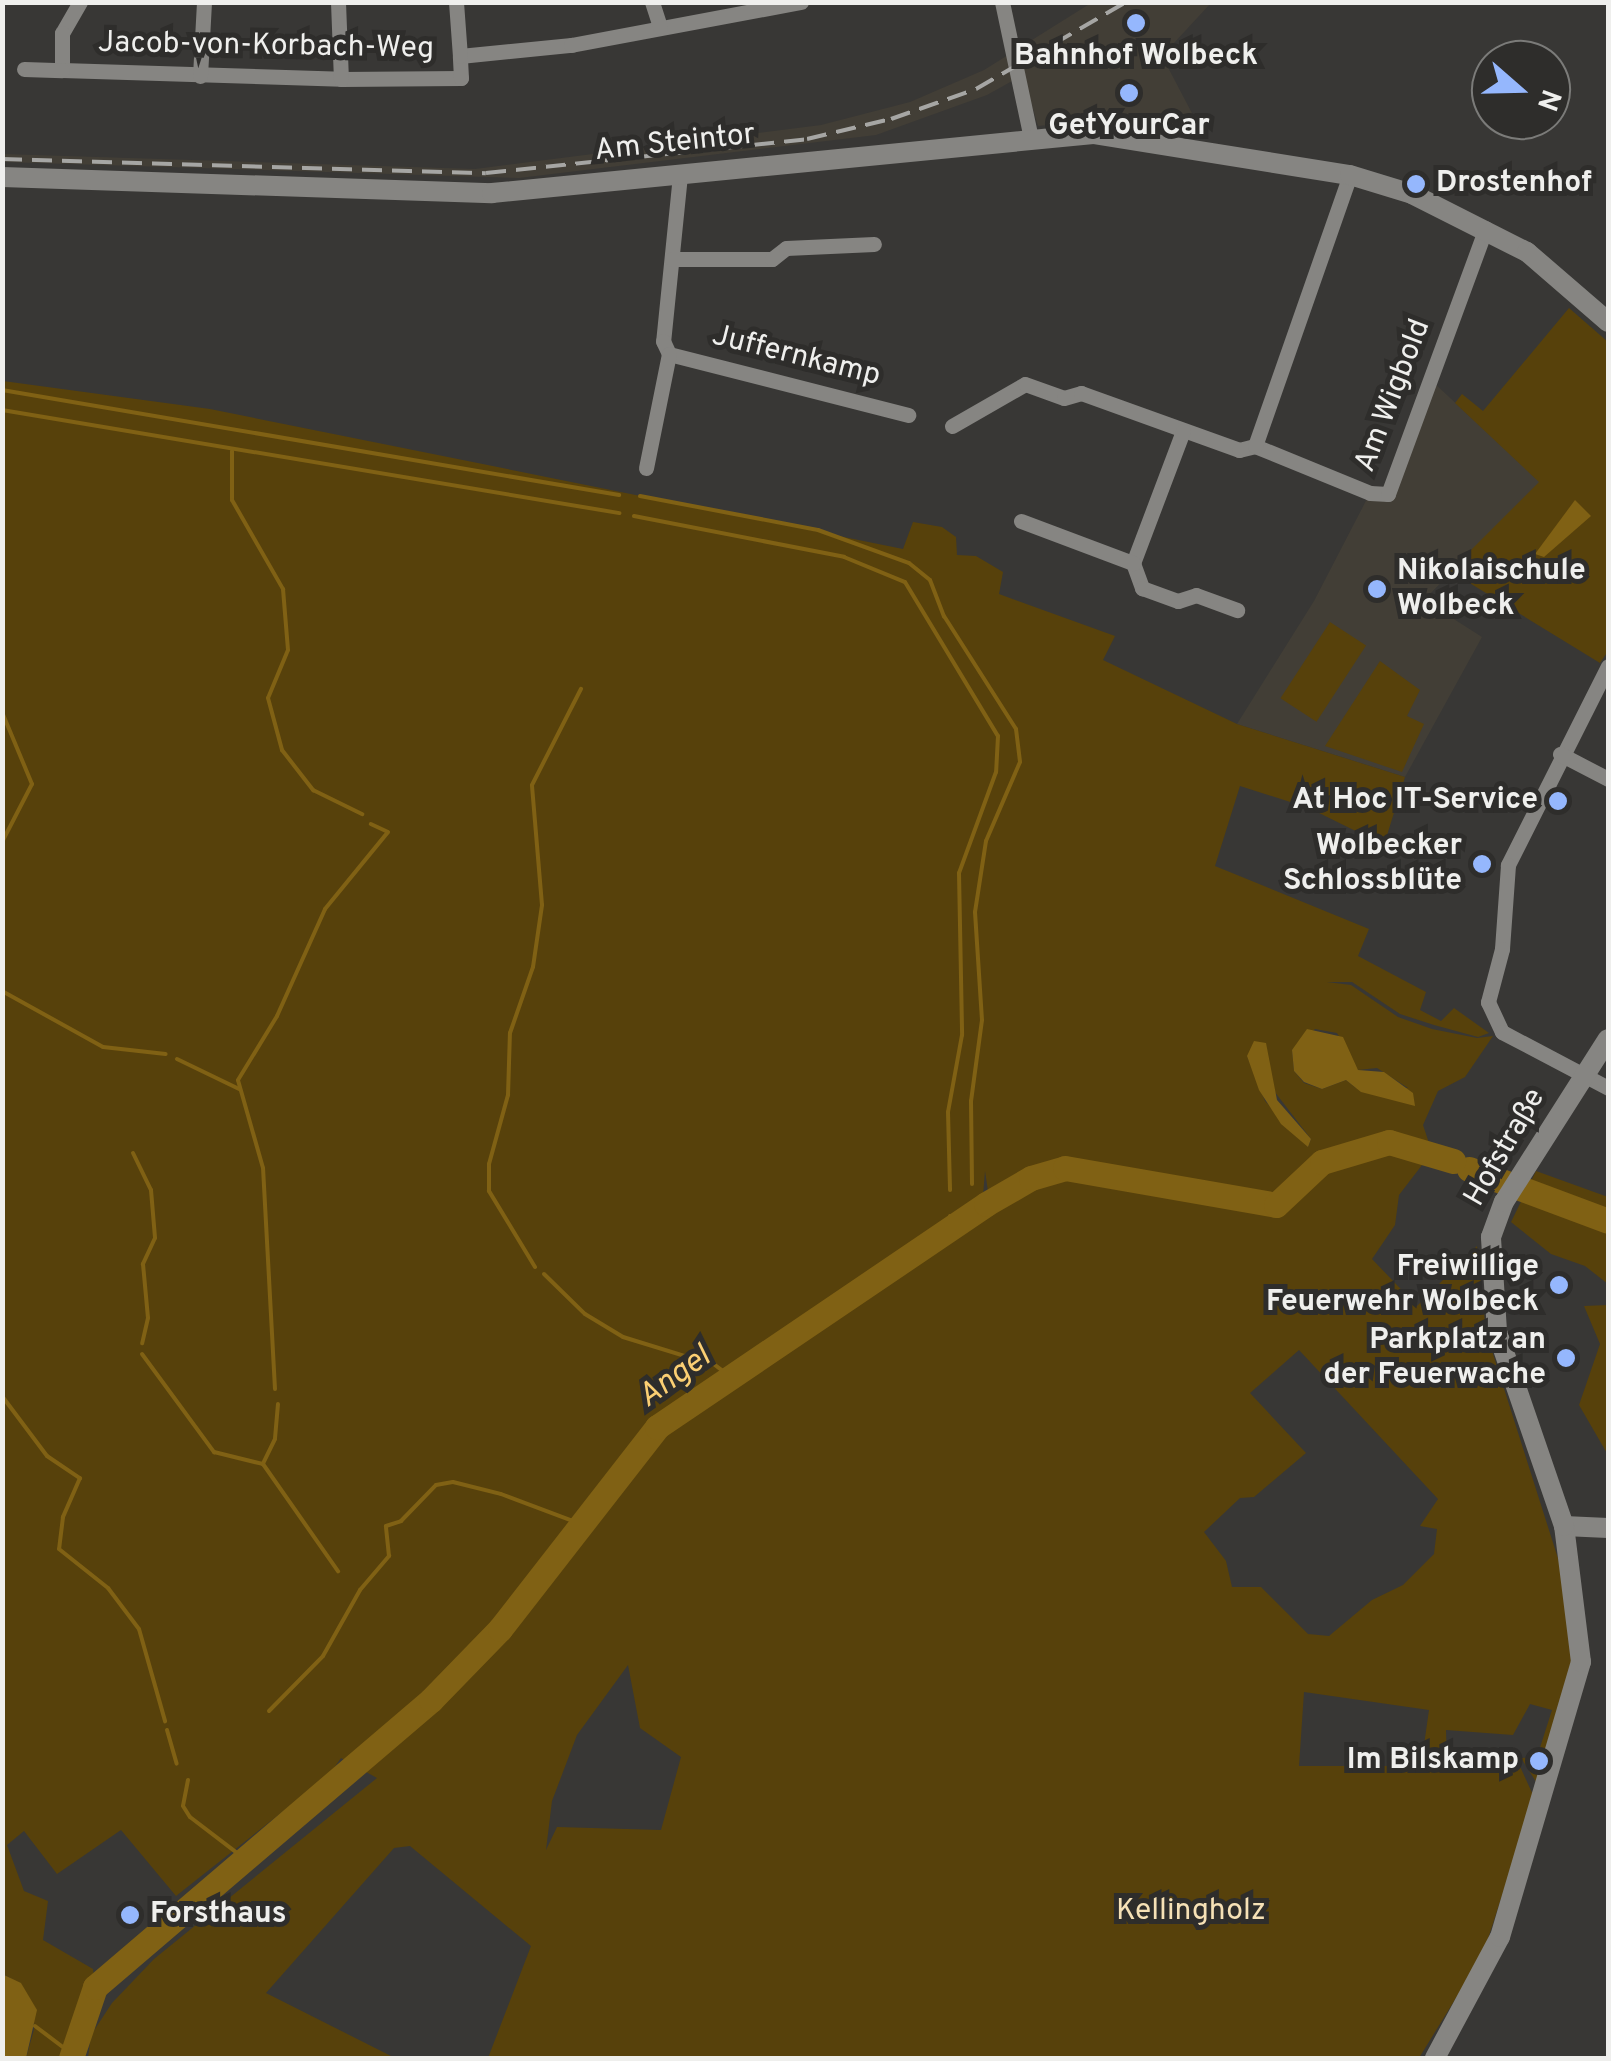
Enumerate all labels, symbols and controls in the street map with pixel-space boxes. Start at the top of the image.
marker: Bahnhof Wolbeck [1125,12,1147,34]
street label: Jacob-von-Korbach-Weg [98,26,434,68]
place label: Bahnhof Wolbeck [1014,39,1258,75]
north arrow [1471,40,1571,140]
marker: GetYourCar [1118,82,1140,104]
text: N [1527,84,1568,115]
place label: GetYourCar [1048,109,1210,145]
street label: Am Steintor [593,118,757,170]
place label: Drostenhof [1436,166,1592,202]
marker: Drostenhof [1405,173,1427,195]
street label: Am Wigbold [1348,314,1440,478]
street label: Juffernkamp [708,319,884,395]
place label: Nikolaischule Wolbeck [1397,554,1586,624]
marker: Nikolaischule Wolbeck [1366,578,1388,600]
place label: At Hoc IT-Service [1292,783,1538,819]
marker: At Hoc IT-Service [1547,790,1569,812]
place label: Wolbecker Schlossblüte [1283,829,1462,900]
marker: Wolbecker Schlossblüte [1471,853,1493,875]
street label: Hofstraße [1458,1083,1554,1213]
place label: Freiwillige Feuerwehr Wolbeck [1266,1250,1539,1320]
marker: Freiwillige Feuerwehr Wolbeck [1548,1274,1570,1296]
place label: Parkplatz an der Feuerwache [1323,1323,1546,1394]
water label: Angel [631,1339,719,1417]
marker: Parkplatz an der Feuerwache [1555,1347,1577,1369]
place label: Im Bilskamp [1347,1743,1519,1779]
marker: Im Bilskamp [1528,1750,1550,1772]
park label: Kellingholz [1116,1894,1266,1930]
place label: Forsthaus [150,1897,286,1933]
marker: Forsthaus [119,1904,141,1926]

